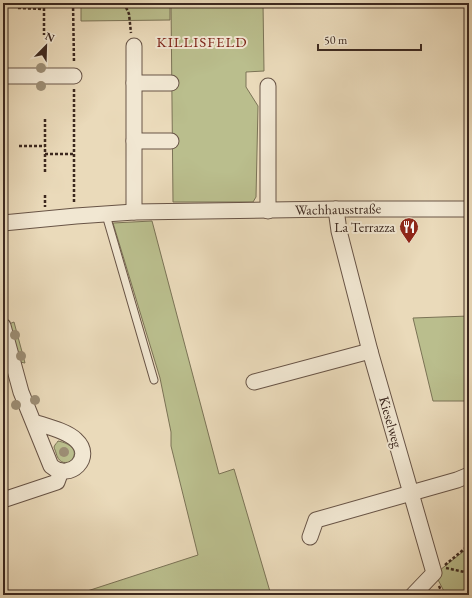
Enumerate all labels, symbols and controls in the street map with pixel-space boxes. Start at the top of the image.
north arrow [26,26,66,66]
scale bar [318,26,421,52]
text: N [43,29,57,45]
district label: KILLISFELD [156,32,248,51]
text: 50 m [324,32,348,48]
street label: Wachhausstraße [295,199,382,219]
restaurant icon: La Terrazza [398,216,420,244]
place label: La Terrazza [334,218,395,236]
street label: Kieselweg [375,394,407,451]

